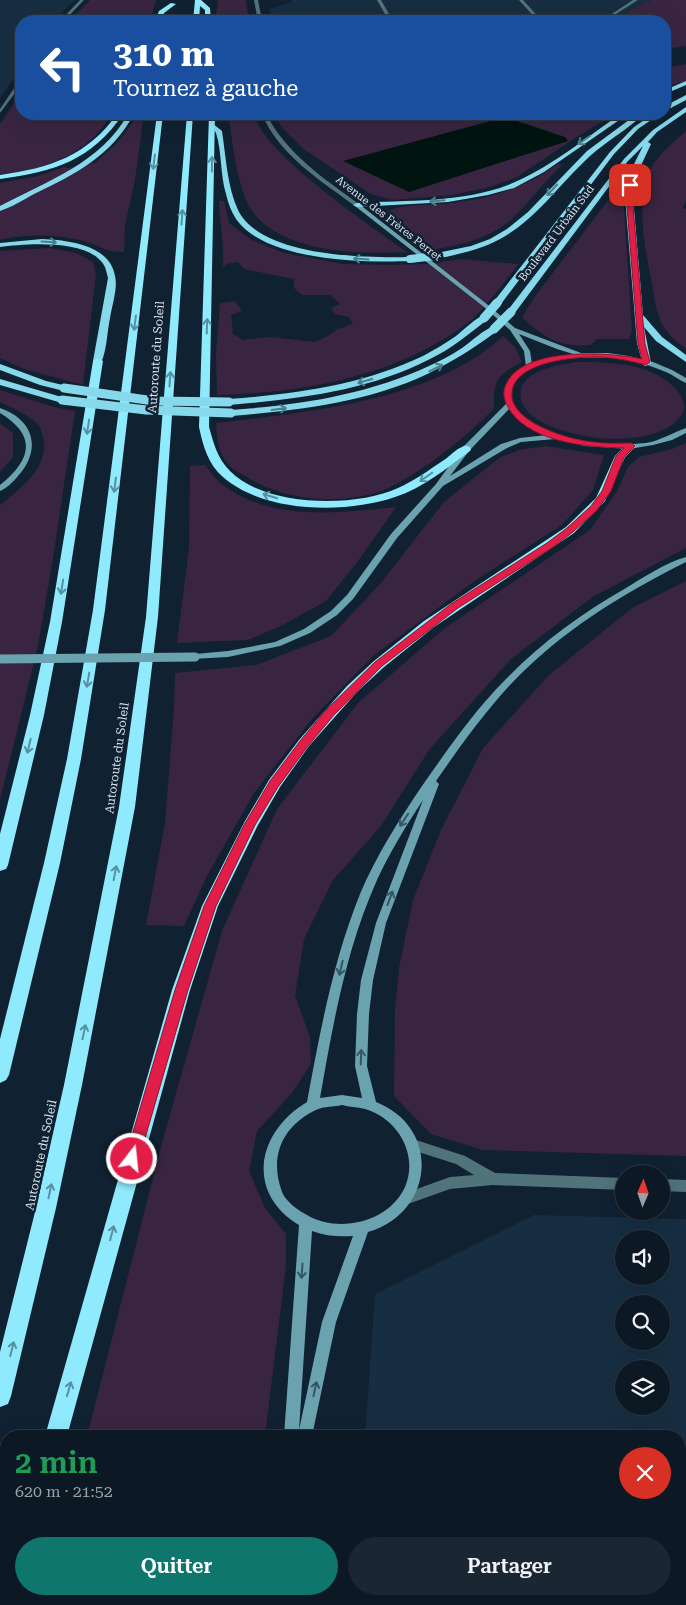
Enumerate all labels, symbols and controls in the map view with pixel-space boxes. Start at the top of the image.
text: 310 m [113,34,214,75]
icon: left [30,35,95,100]
text: Tournez à gauche [113,76,298,101]
one-way arrow [577,135,591,145]
one-way arrow [149,154,159,170]
one-way arrow [207,156,217,172]
pin [609,164,651,206]
icon: arrive [616,171,644,199]
street label: Avenue des Frères Perret [333,173,444,264]
street label: Boulevard Urbain Sud [516,183,597,284]
one-way arrow [546,184,558,197]
one-way arrow [429,196,445,206]
one-way arrow [178,209,187,225]
one-way arrow [40,238,56,247]
one-way arrow [354,255,370,264]
street label: Autoroute du Soleil [145,300,167,413]
one-way arrow [130,315,140,331]
one-way arrow [203,318,212,334]
one-way arrow [428,363,443,372]
one-way arrow [166,371,175,387]
one-way arrow [357,377,373,387]
one-way arrow [271,404,287,414]
one-way arrow [82,419,92,435]
one-way arrow [419,472,433,482]
one-way arrow [110,477,120,493]
one-way arrow [262,490,278,500]
one-way arrow [57,579,67,595]
one-way arrow [82,672,92,688]
street label: Autoroute du Soleil [102,701,132,815]
one-way arrow [24,738,33,754]
one-way arrow [399,812,409,826]
one-way arrow [110,865,120,881]
one-way arrow [386,891,395,906]
one-way arrow [336,960,345,976]
one-way arrow [80,1025,89,1041]
one-way arrow [356,1049,366,1066]
street label: Autoroute du Soleil [22,1098,60,1211]
position arrow [105,1132,157,1184]
north arrow [615,1165,670,1220]
map controls [615,1165,670,1415]
one-way arrow [46,1183,55,1199]
one-way arrow [108,1225,117,1241]
button: sound [615,1230,670,1285]
one-way arrow [297,1263,306,1279]
button: search [615,1295,670,1350]
one-way arrow [8,1342,17,1358]
button: layers [615,1360,670,1415]
one-way arrow [311,1381,320,1397]
one-way arrow [65,1382,74,1398]
text: 2 min [15,1445,98,1480]
button: close [619,1447,671,1499]
text: 620 m · 21:52 [15,1482,113,1501]
button: Quitter [15,1537,338,1595]
button: Partager [348,1537,671,1595]

